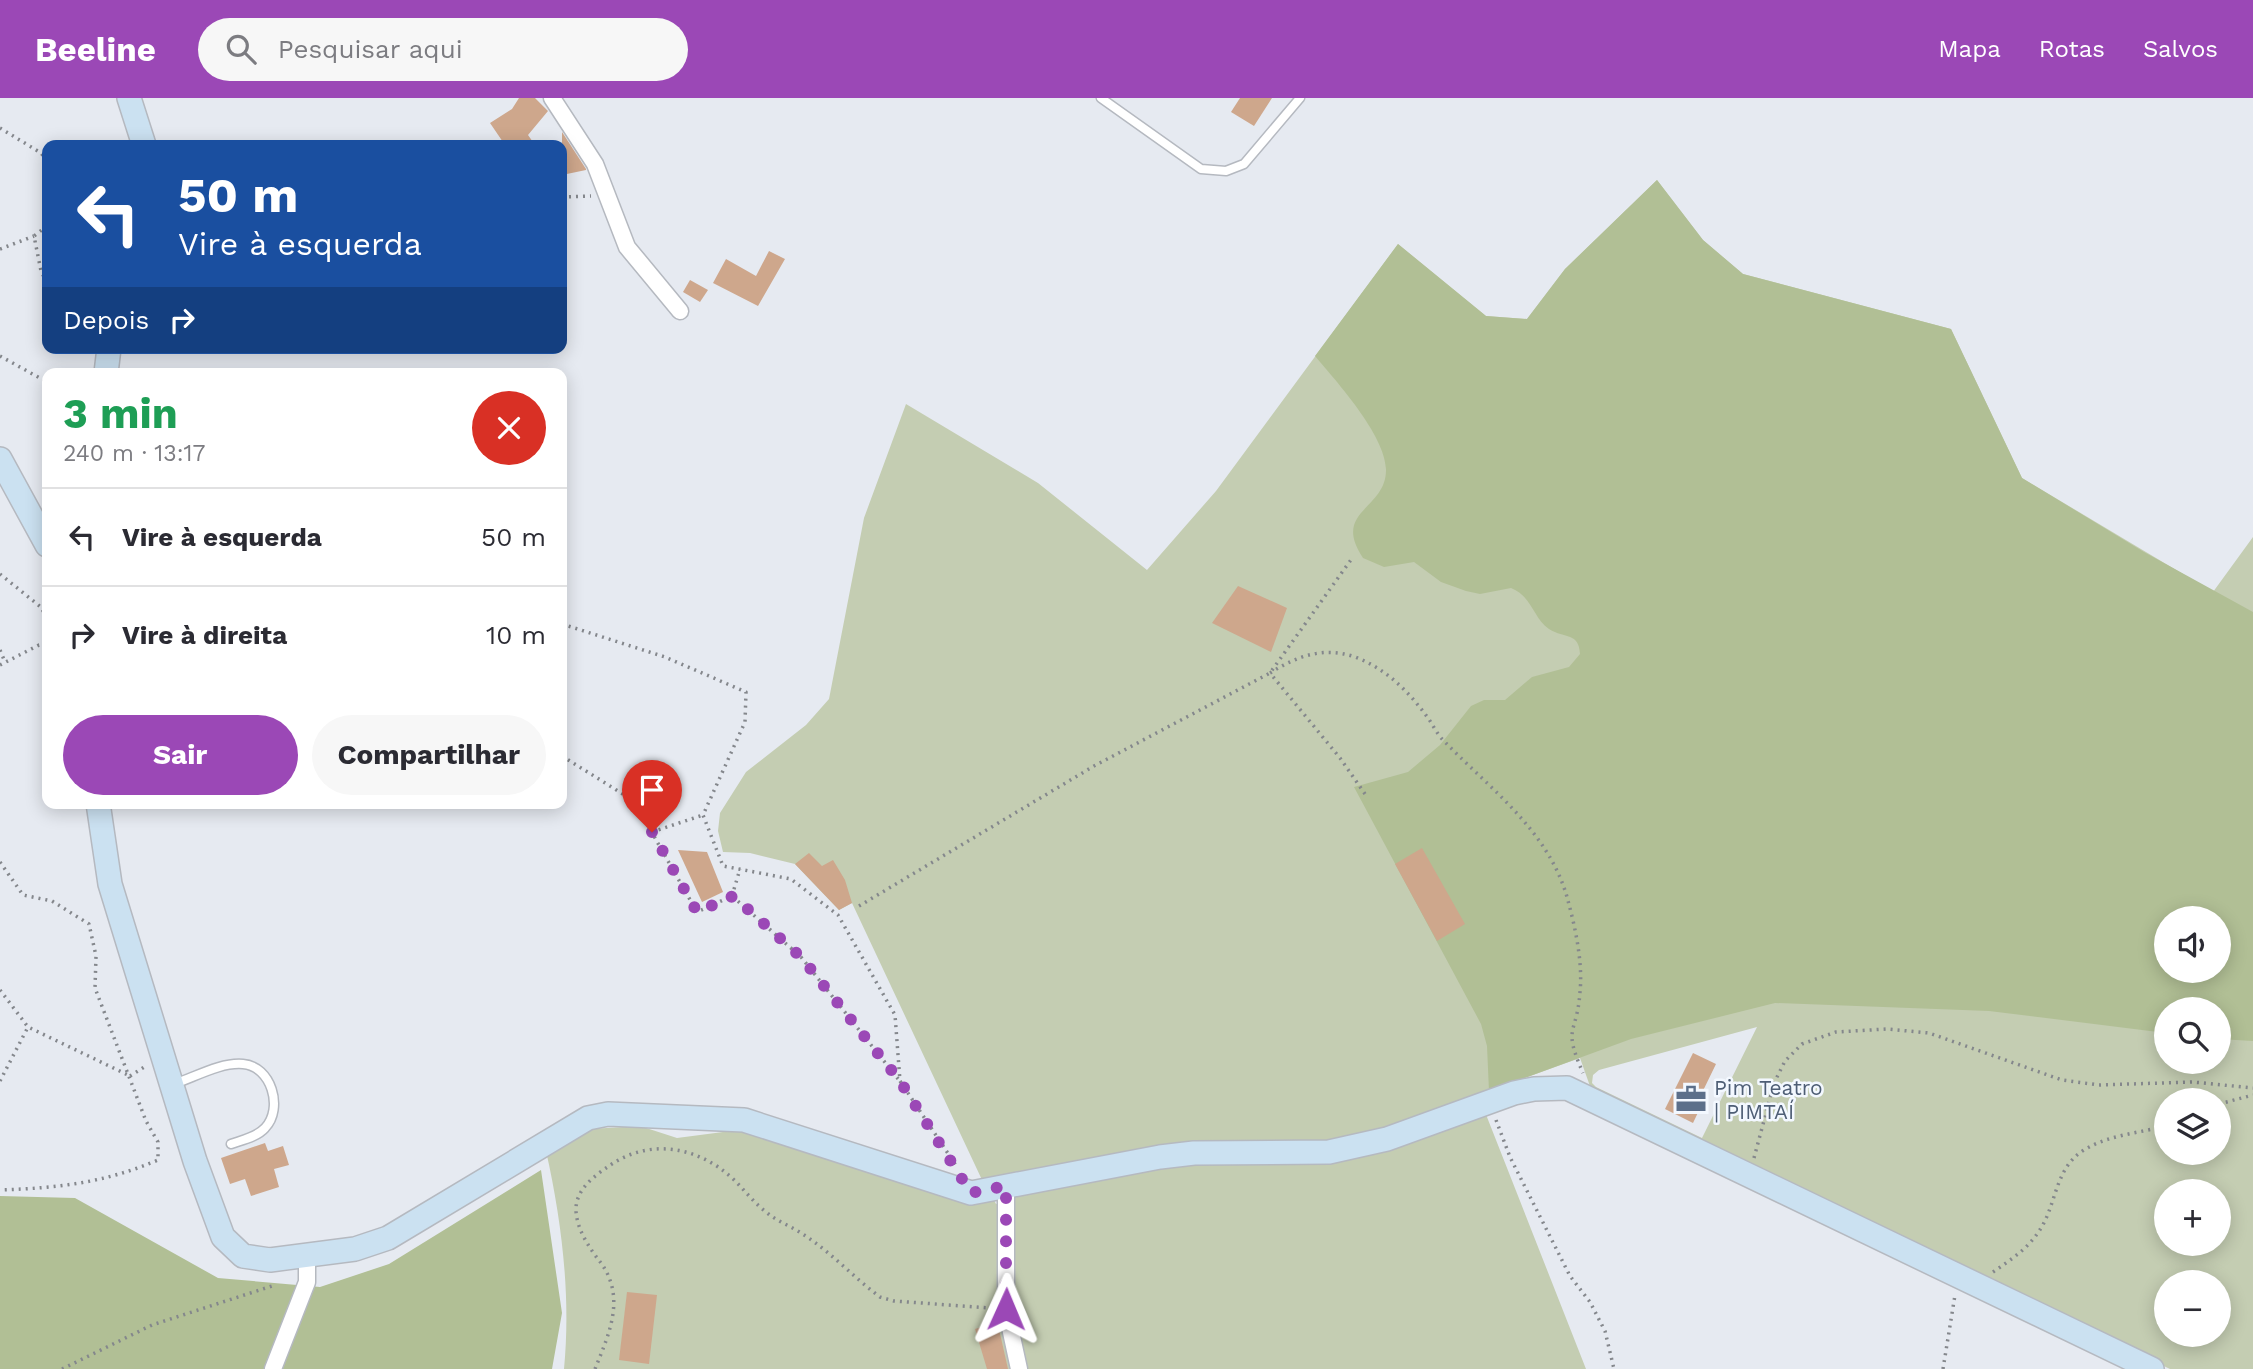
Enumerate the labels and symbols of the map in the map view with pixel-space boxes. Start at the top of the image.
pin [622,760,682,832]
place label: Pim Teatro | PIMTAÍ [1714,1075,1823,1124]
office icon: Pim Teatro | PIMTAÍ [1674,1082,1708,1116]
position arrow [969,1272,1043,1346]

